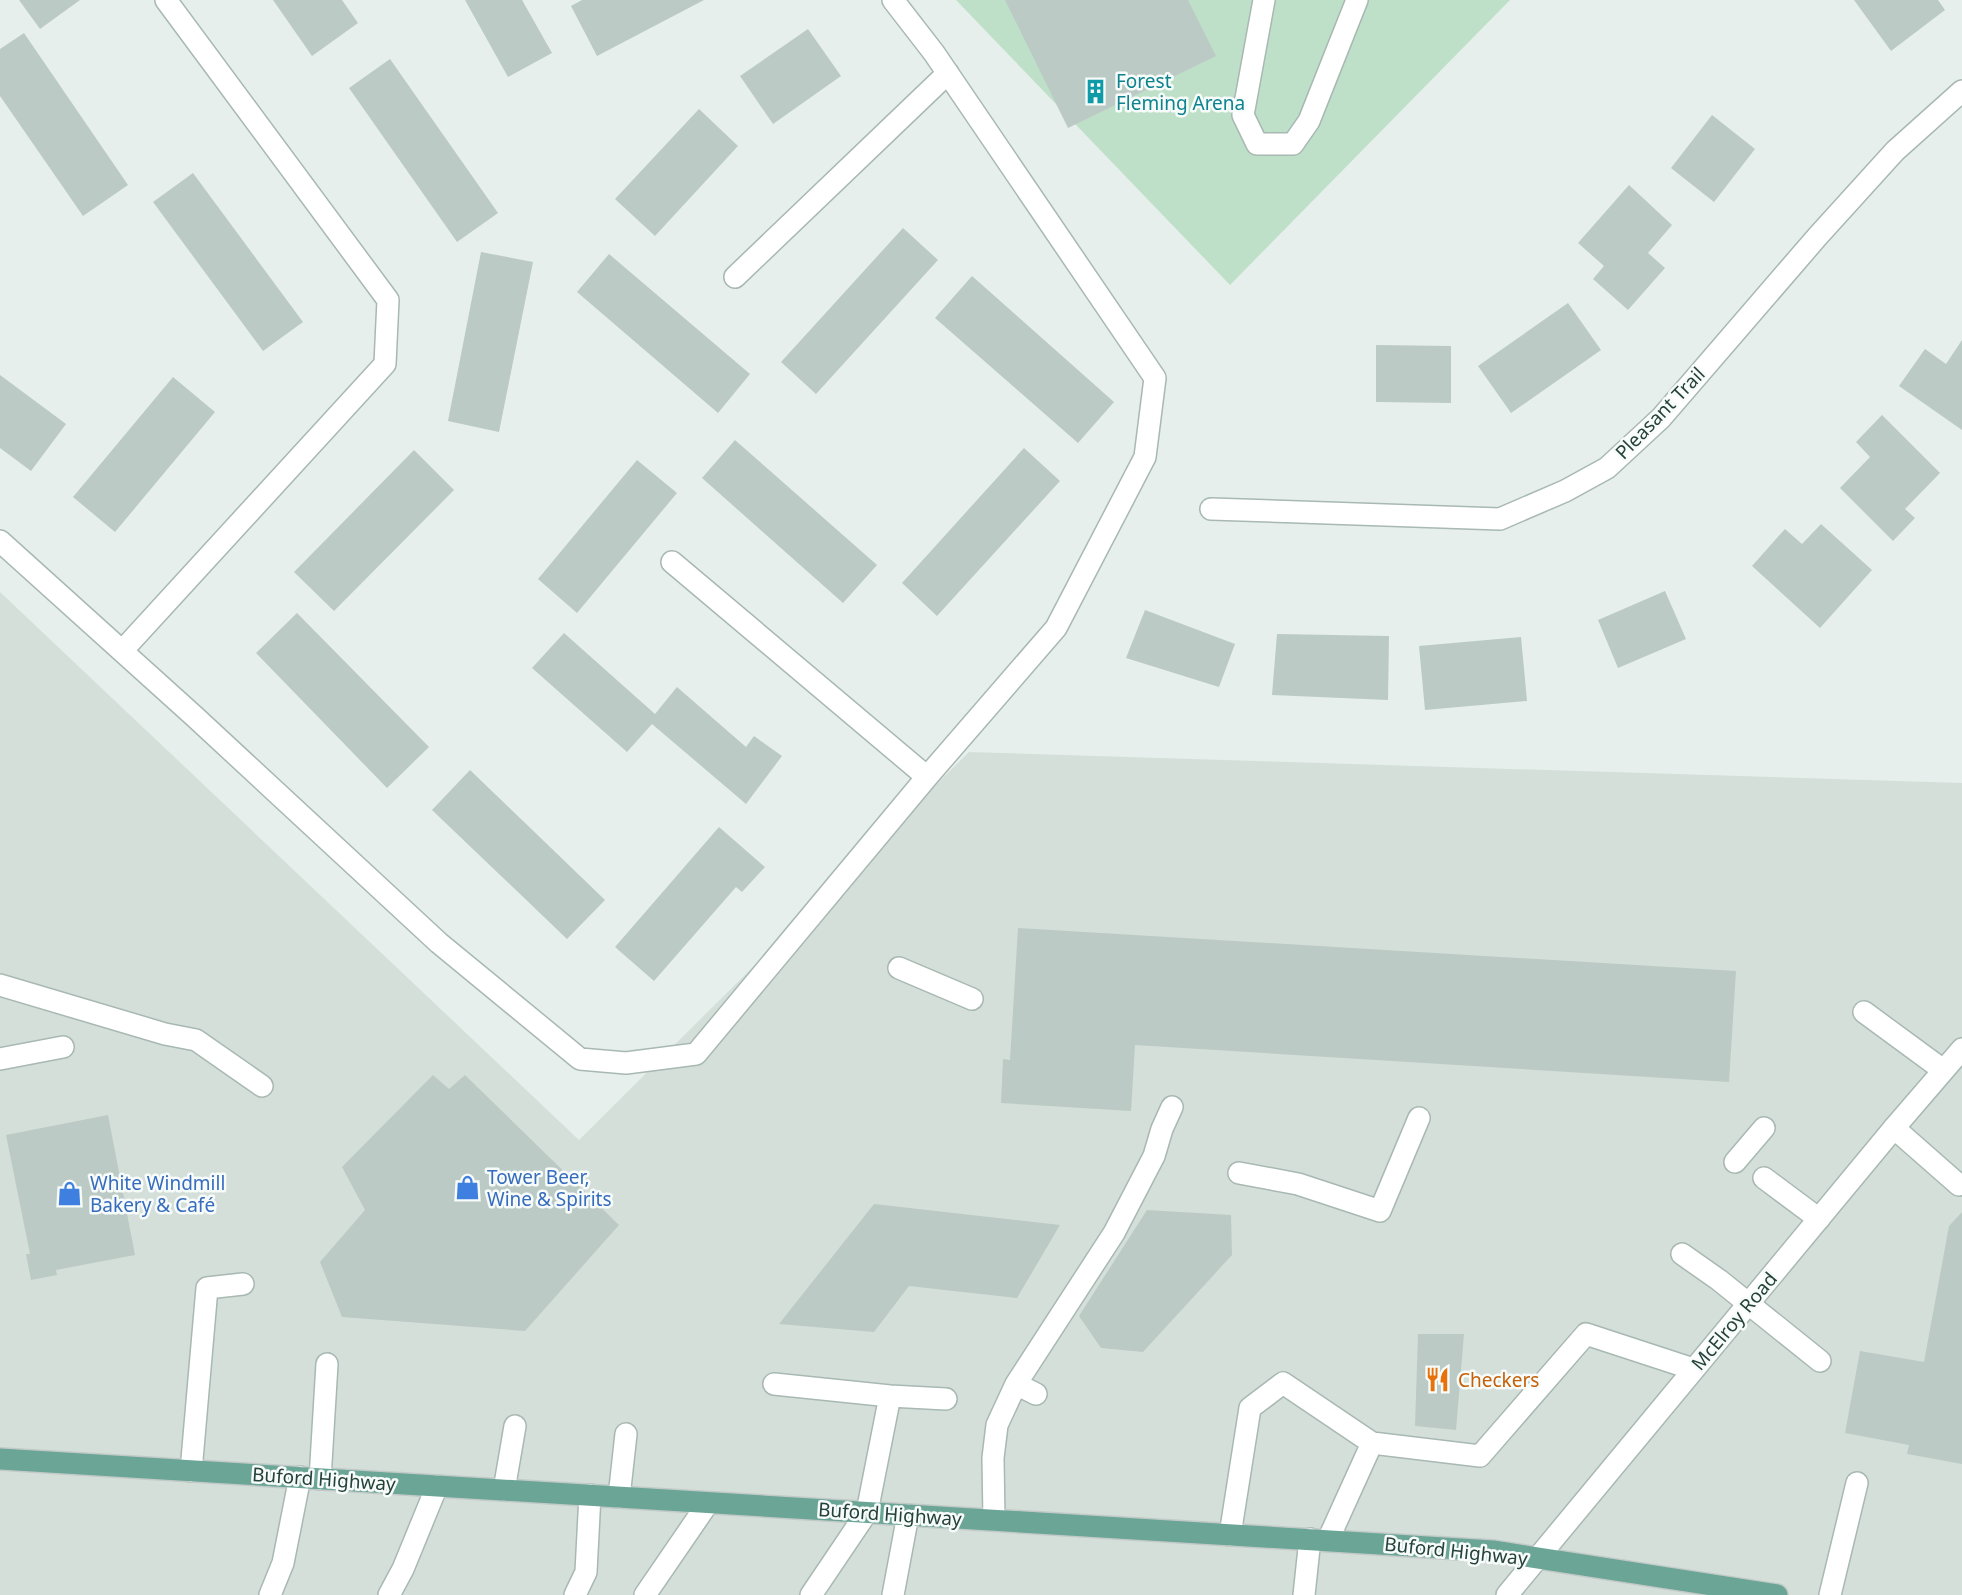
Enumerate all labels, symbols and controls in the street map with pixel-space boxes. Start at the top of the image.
place label: Forest Fleming Arena [1116,68,1245,116]
building icon: Forest Fleming Arena [1082,78,1110,106]
street label: Pleasant Trail [1609,361,1711,465]
place label: Tower Beer, Wine & Spirits [487,1164,612,1212]
place label: White Windmill Bakery & Café [90,1170,225,1218]
shop icon: Tower Beer, Wine & Spirits [453,1174,481,1202]
shop icon: White Windmill Bakery & Café [56,1180,84,1208]
street label: McElroy Road [1685,1266,1783,1376]
restaurant icon: Checkers [1424,1366,1452,1394]
place label: Checkers [1458,1367,1539,1393]
street label: Buford Highway [251,1461,397,1497]
street label: Buford Highway [817,1496,963,1532]
street label: Buford Highway [1383,1531,1529,1571]

